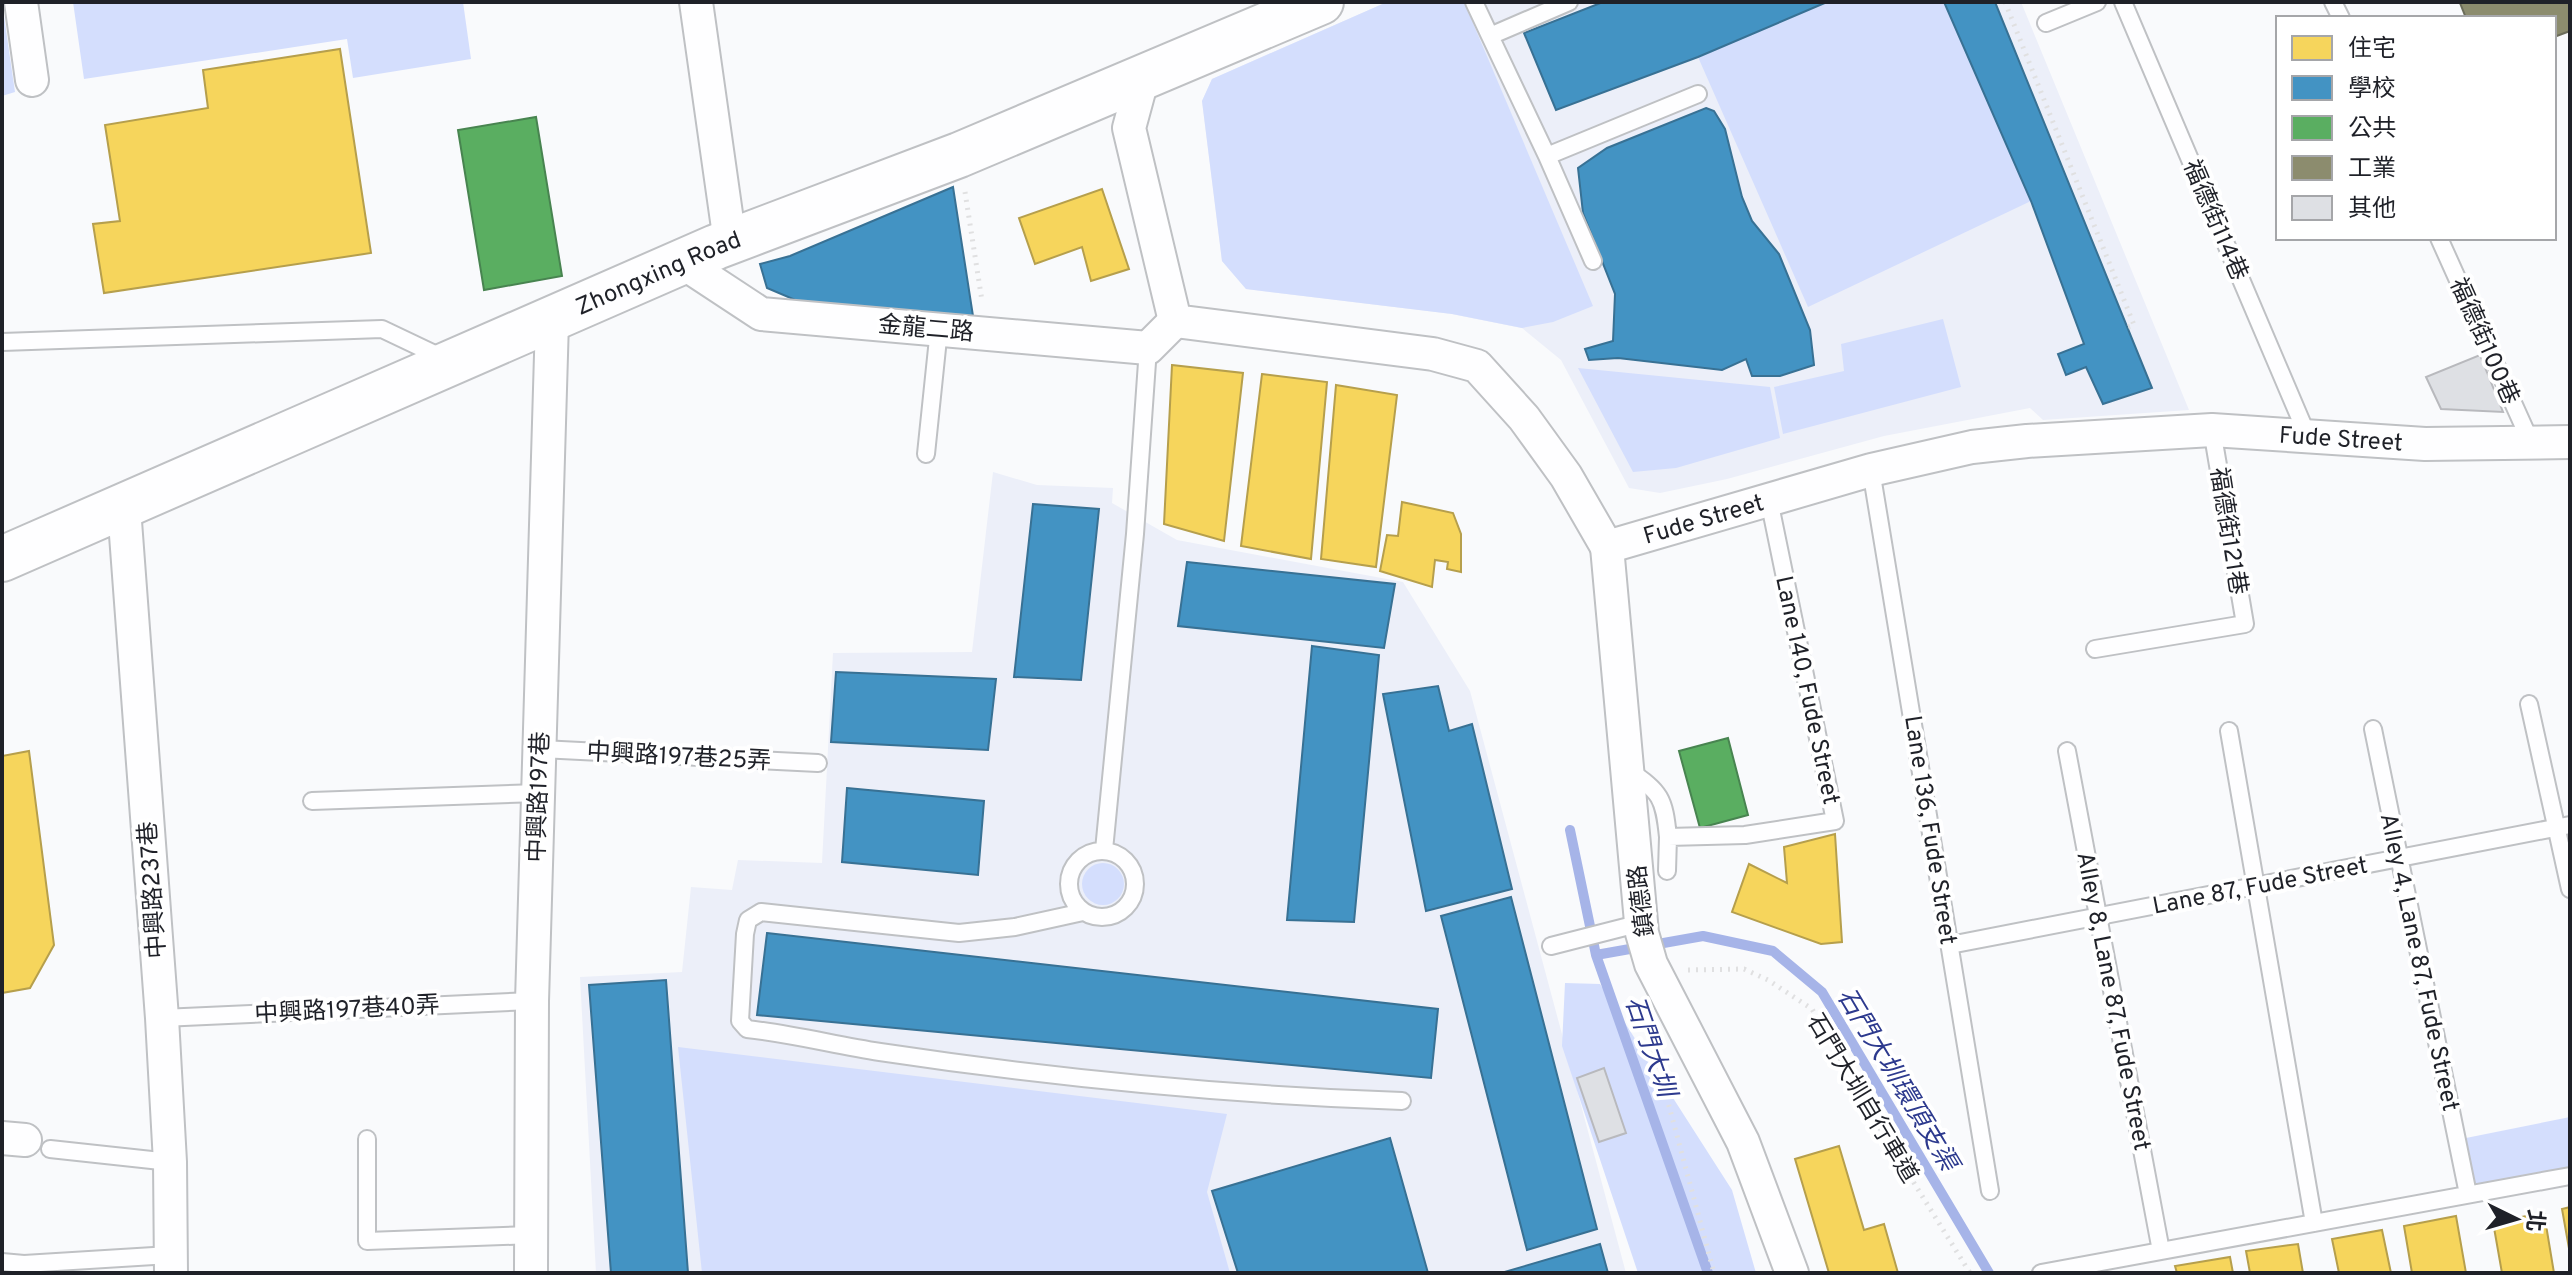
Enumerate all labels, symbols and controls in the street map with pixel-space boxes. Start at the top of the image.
legend [2276,16,2556,240]
text: 住宅 [2348,35,2396,65]
text: 學校 [2348,75,2396,105]
text: 公共 [2348,115,2396,145]
text: 工業 [2348,155,2396,185]
street label: 福德街114巷 [2175,156,2253,286]
text: 其他 [2348,195,2396,225]
street label: Zhongxing Road [572,226,746,323]
street label: 福德街100巷 [2442,274,2524,410]
street label: 金龍二路 [877,311,975,349]
street label: Fude Street [2278,421,2404,460]
street label: 福德街121巷 [2202,465,2252,597]
street label: Fude Street [1640,489,1768,553]
street label: Lane 140, Fude Street [1767,573,1845,807]
street label: Lane 136, Fude Street [1896,714,1962,947]
street label: 中興路197巷 [523,731,557,863]
street label: 中興路197巷25弄 [586,738,772,778]
street label: Alley 4, Lane 87, Fude Street [2372,811,2464,1114]
street label: 中興路237巷 [134,820,174,959]
street label: Alley 8, Lane 87, Fude Street [2068,849,2156,1153]
street label: Lane 87, Fude Street [2150,851,2371,923]
street label: 鎮德路 [1624,863,1662,938]
water label: 石門大圳環頂支渠 [1828,983,1966,1181]
street label: 中興路197巷40弄 [254,991,440,1031]
water label: 石門大圳 [1616,992,1682,1105]
street label: 石門大圳自行車道 [1799,1009,1924,1189]
north arrow [2476,1179,2556,1259]
text: 北 [2519,1208,2548,1233]

